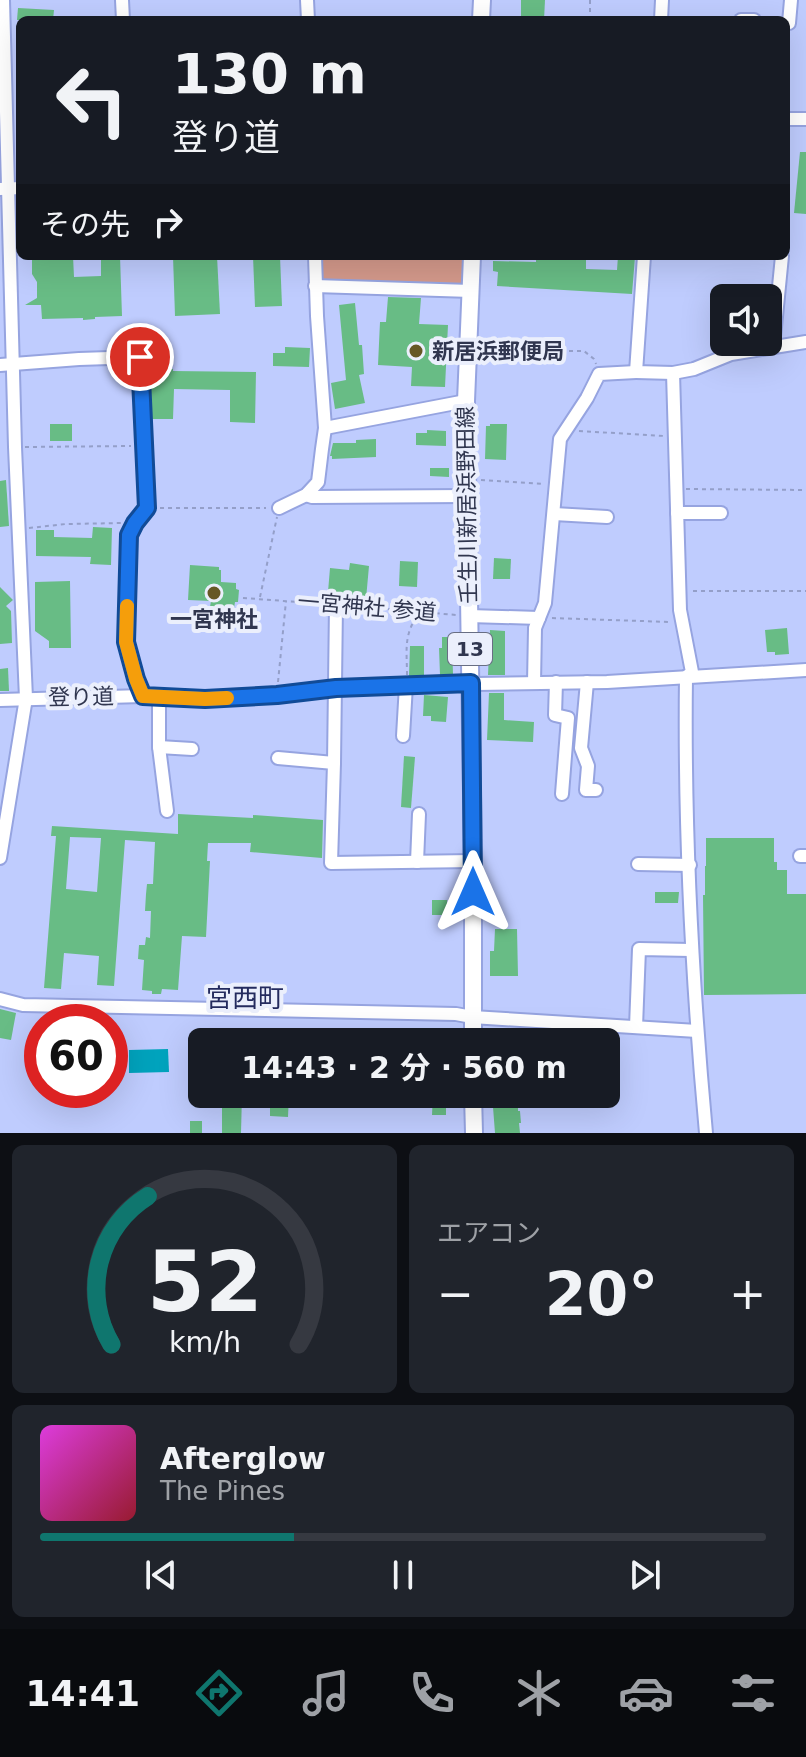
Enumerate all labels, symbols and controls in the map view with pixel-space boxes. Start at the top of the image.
text: 130 m [172,41,367,106]
icon: left [40,48,144,152]
text: 登り道 [172,117,280,158]
icon: right [146,200,190,244]
text: その先 [40,207,130,242]
map controls [710,284,782,356]
button: sound [710,284,782,356]
pin [106,323,174,391]
icon: arrive [118,335,162,379]
place label: 新居浜郵便局 [432,339,564,364]
marker: 新居浜郵便局 [407,342,425,360]
street label: 壬生川新居浜野田線 [453,406,481,604]
marker: 一宮神社 [205,584,223,602]
street label: 一宮神社 参道 [297,588,437,626]
place label: 一宮神社 [170,607,258,632]
road number: 13 [448,633,492,665]
street label: 登り道 [48,684,114,710]
position arrow [431,850,515,934]
district label: 宮西町 [206,983,284,1013]
speed limit sign: 60 [24,1004,128,1108]
text: 14:43 · 2 分 · 560 m [241,1050,567,1085]
text: エアコン [437,1218,541,1248]
text: 52 [147,1234,262,1331]
text: 20° [545,1259,658,1329]
text: − [437,1268,474,1319]
text: + [729,1268,766,1319]
text: km/h [168,1325,241,1359]
text: Afterglow [160,1441,326,1476]
text: The Pines [160,1476,285,1506]
icon: previous [139,1553,183,1597]
icon: pause [381,1553,425,1597]
icon: next [623,1553,667,1597]
icon: directions [191,1665,247,1721]
icon: music [298,1665,354,1721]
icon: phone [404,1665,460,1721]
icon: climate [511,1665,567,1721]
icon: car [618,1665,674,1721]
icon: filters [725,1665,781,1721]
text: 14:41 [25,1673,140,1714]

